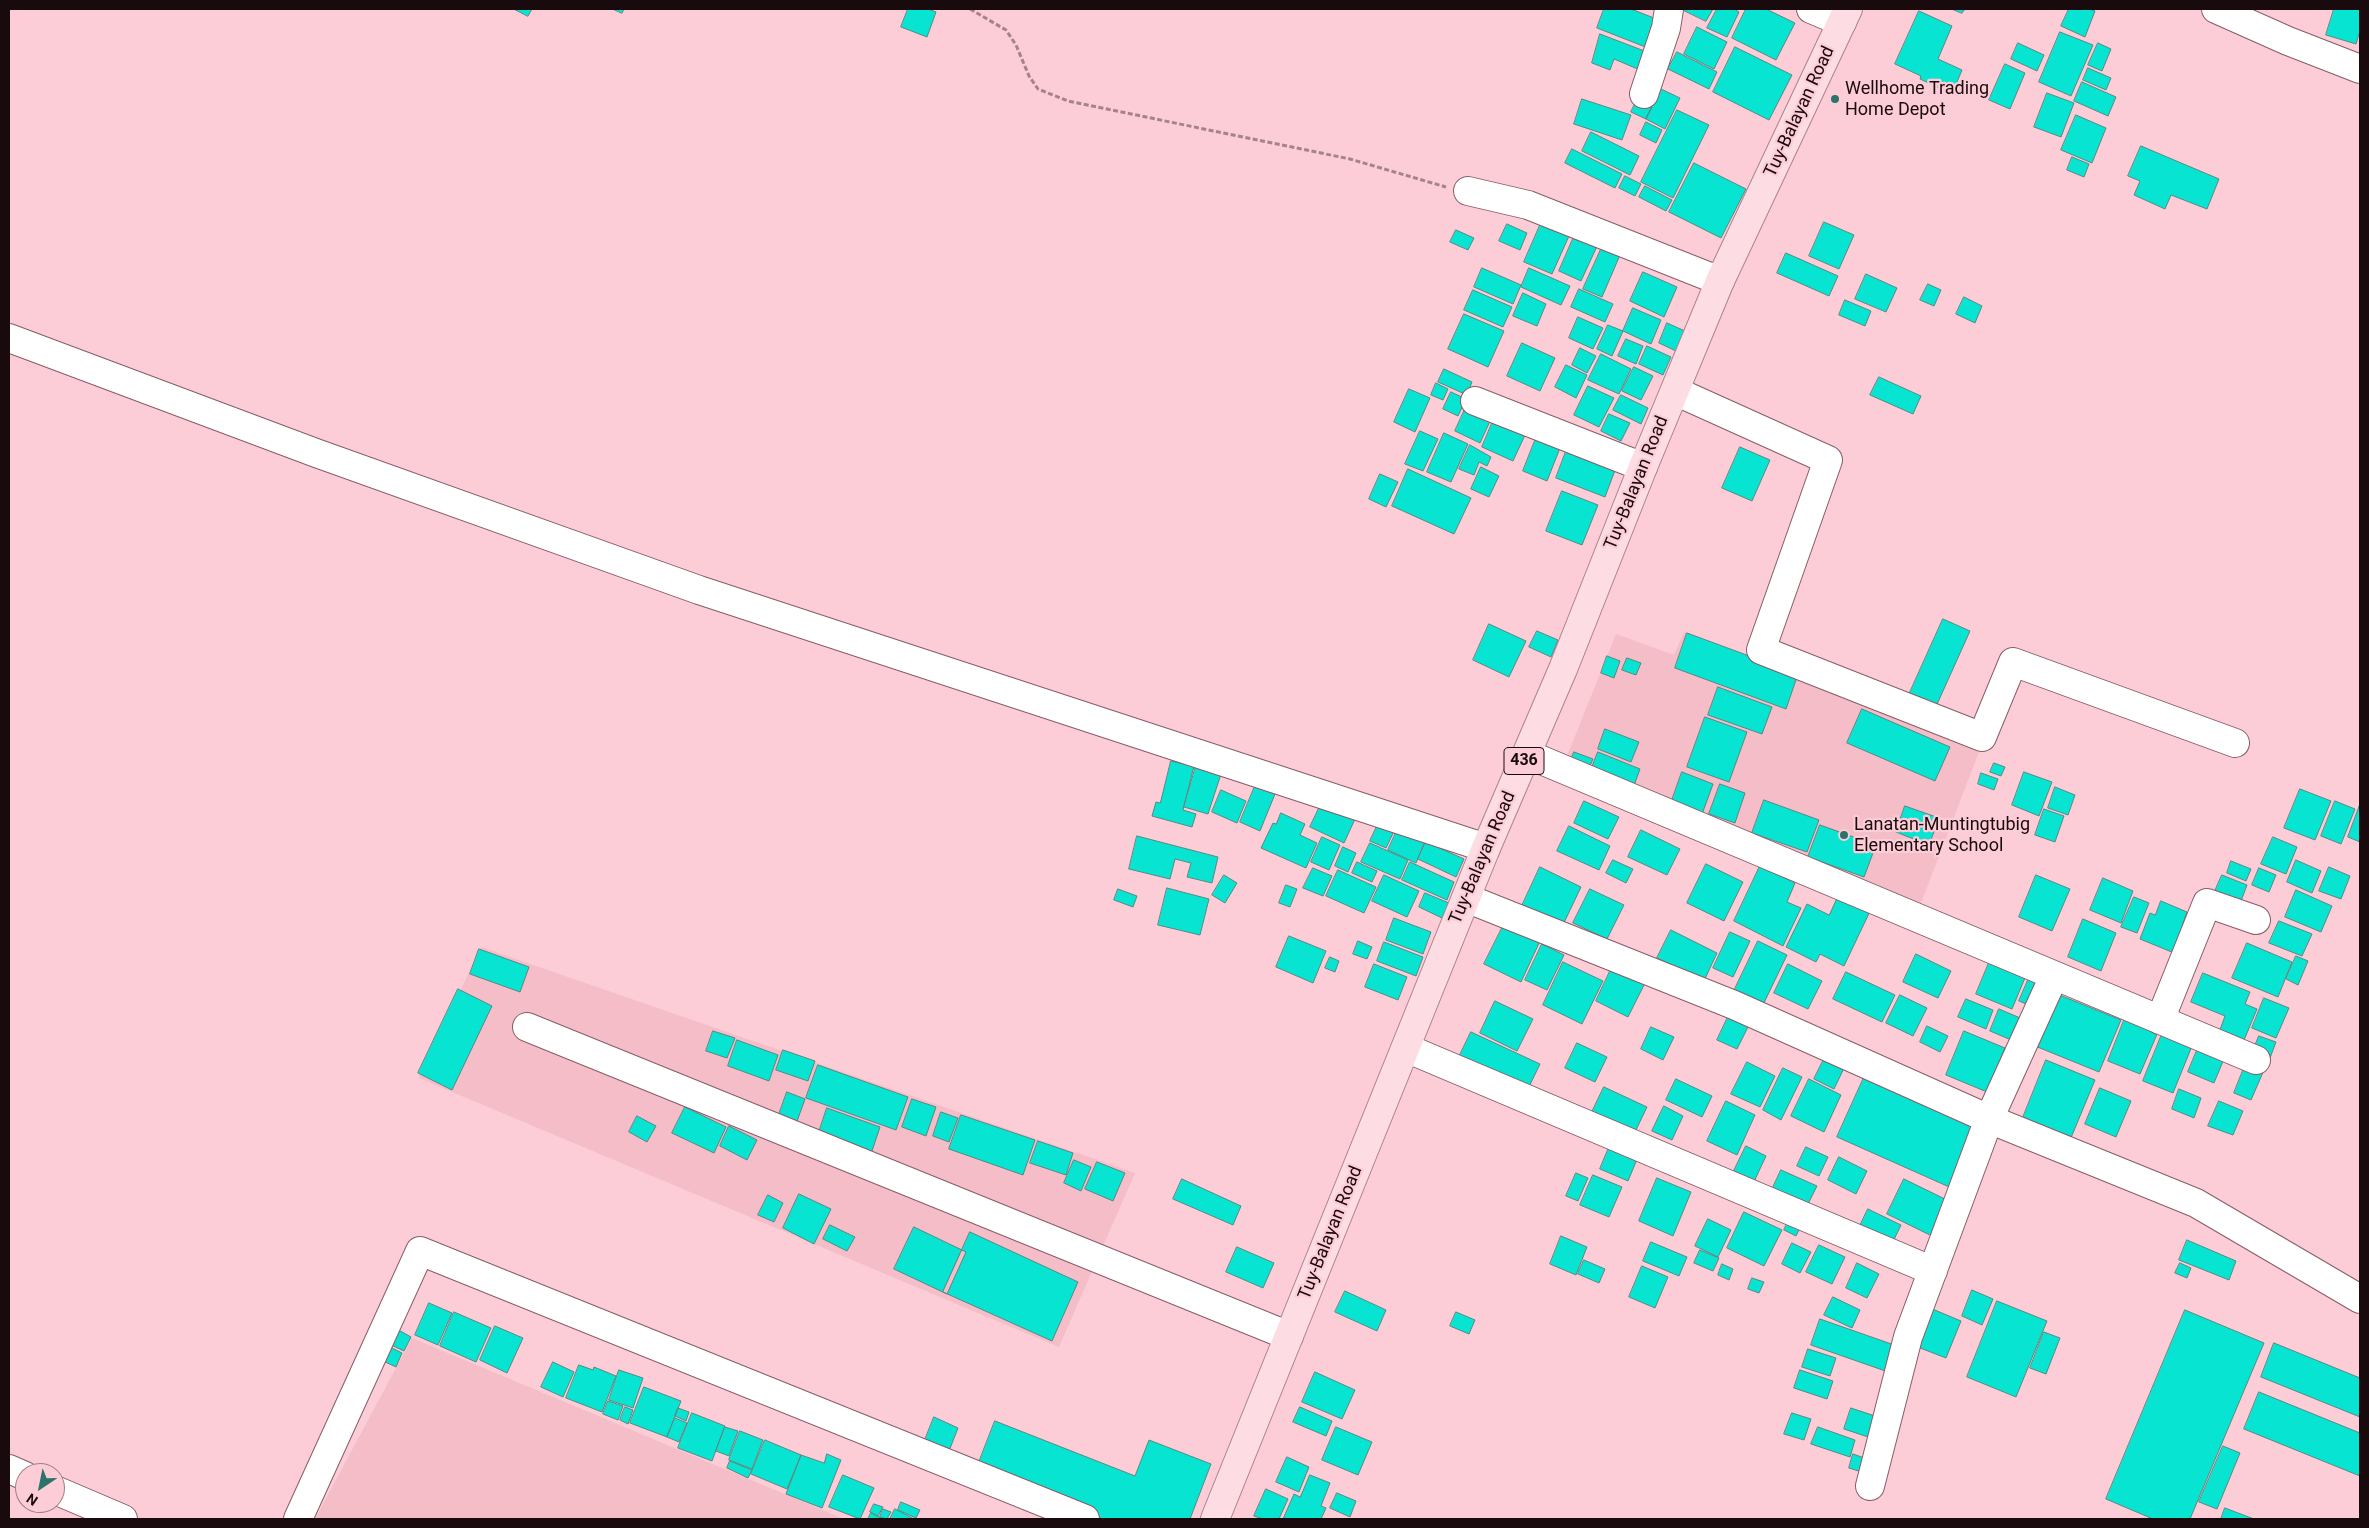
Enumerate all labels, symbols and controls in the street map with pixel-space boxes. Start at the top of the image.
street label: Tuy-Balayan Road [1760,43,1840,181]
place label: Wellhome Trading Home Depot [1845,78,1989,120]
marker: Wellhome Trading Home Depot [1829,93,1841,105]
street label: Tuy-Balayan Road [1600,413,1674,553]
road number: 436 [1504,748,1544,774]
street label: Tuy-Balayan Road [1445,788,1521,928]
place label: Lanatan-Muntingtubig Elementary School [1854,814,2030,856]
marker: Lanatan-Muntingtubig Elementary School [1838,829,1850,841]
street label: Tuy-Balayan Road [1294,1163,1368,1303]
north arrow [15,1463,65,1513]
text: N [24,1490,41,1509]

